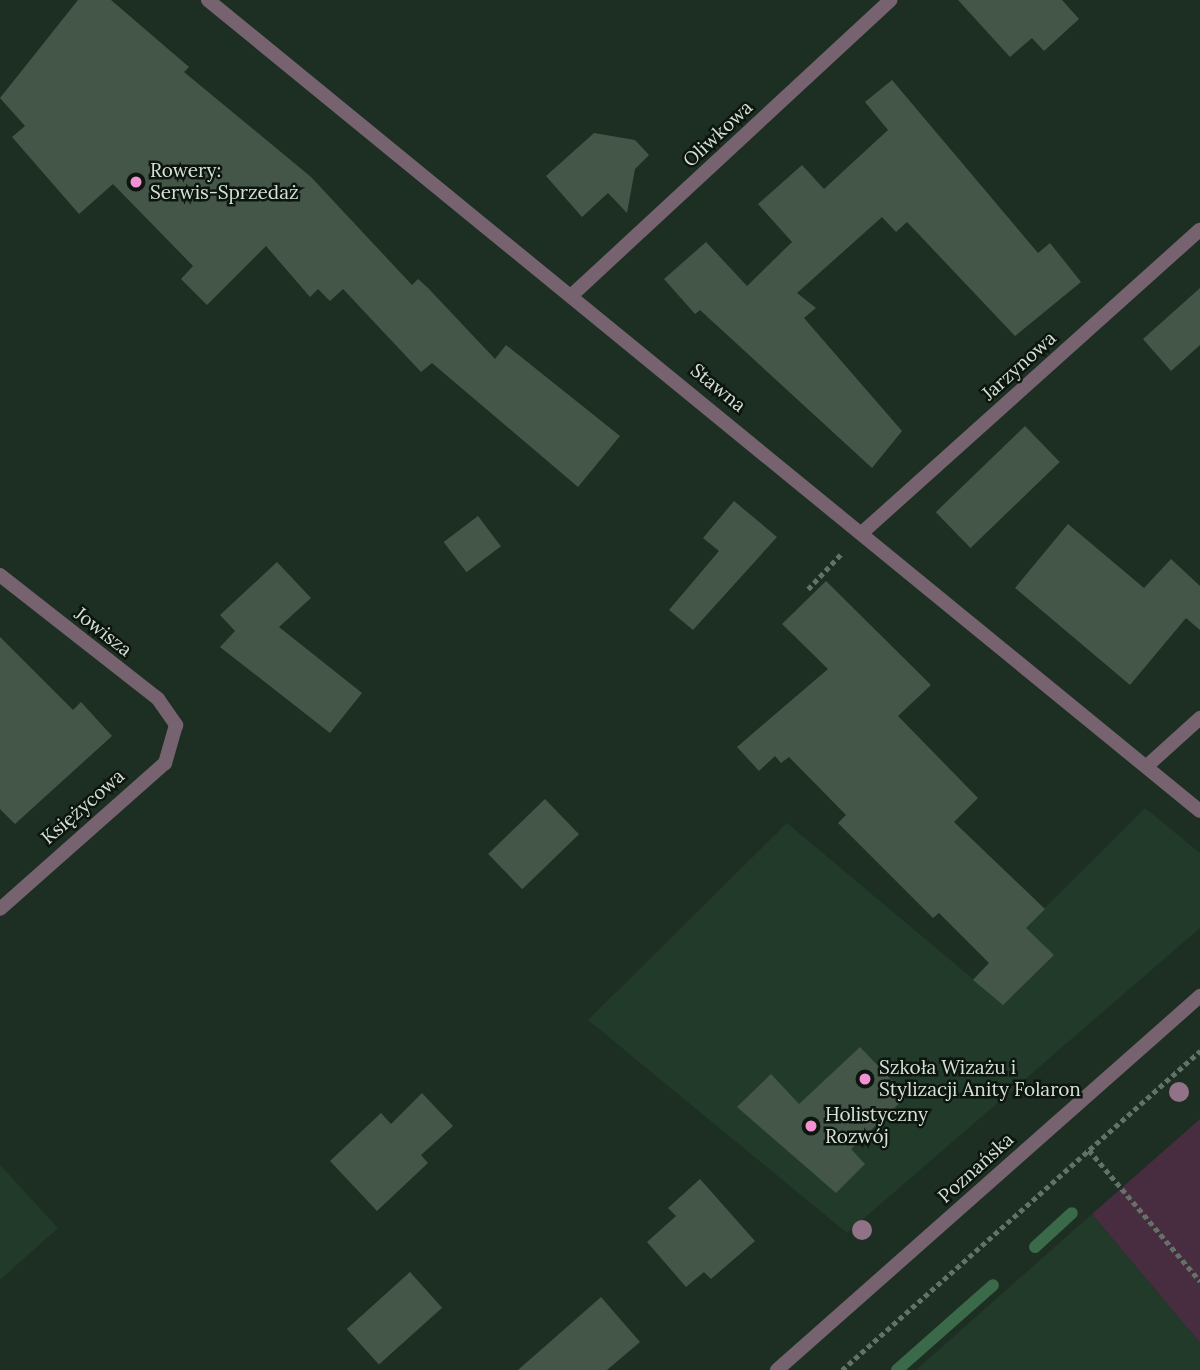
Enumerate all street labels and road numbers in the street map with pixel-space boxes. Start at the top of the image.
street label: Oliwkowa [679,96,757,172]
street label: Jarzynowa [977,327,1061,405]
street label: Stawna [686,359,750,417]
street label: Jowisza [70,602,136,662]
street label: Księżycowa [37,765,129,849]
street label: Poznańska [934,1128,1018,1208]

